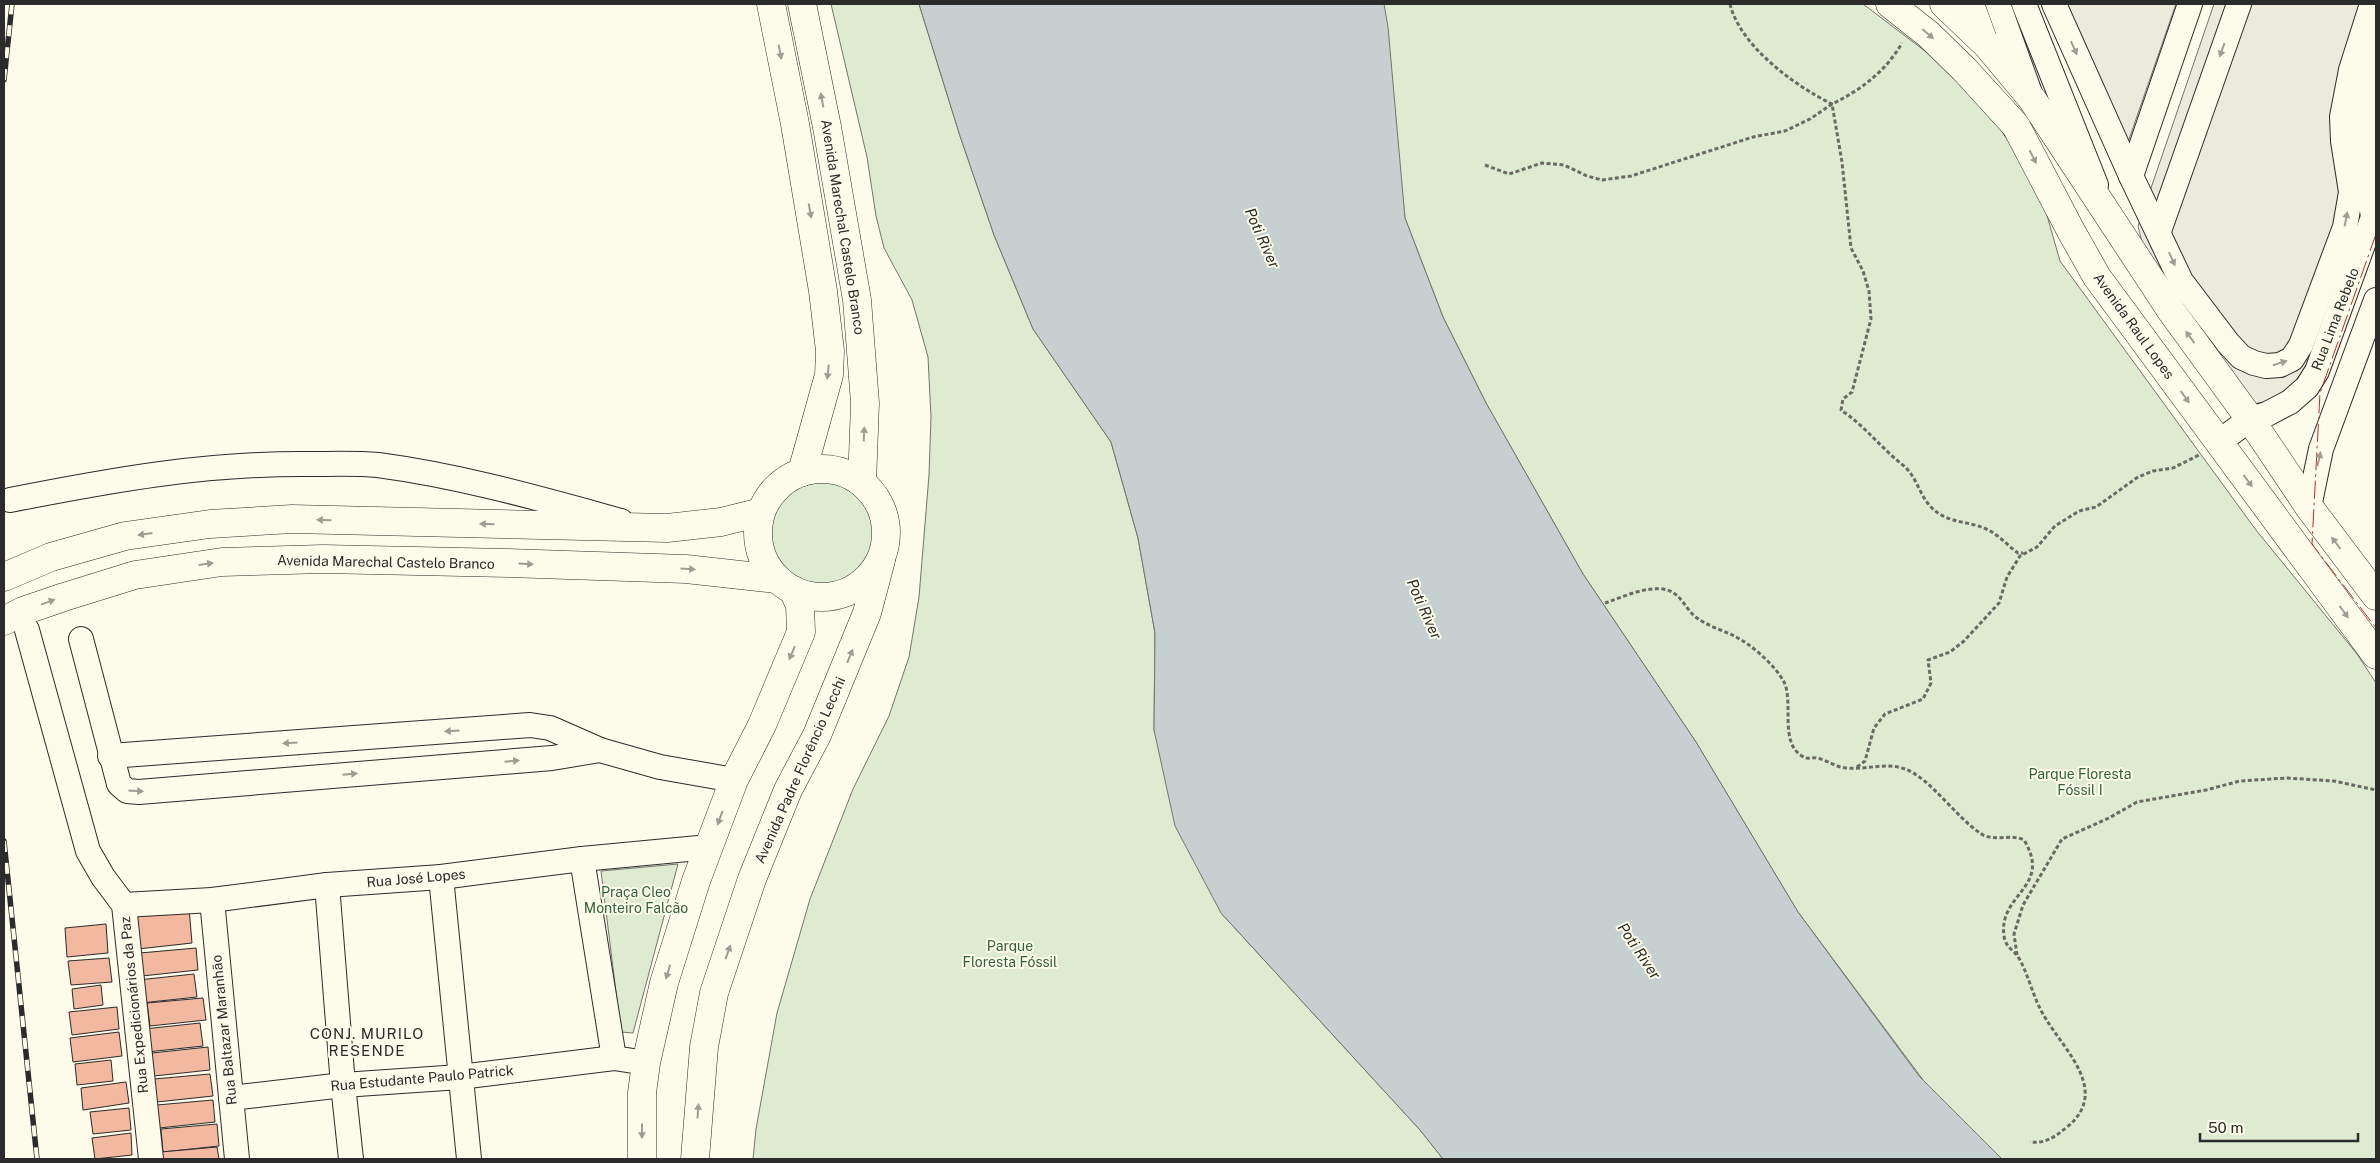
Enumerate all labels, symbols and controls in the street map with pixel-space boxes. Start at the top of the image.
one-way arrow [1921,28,1933,40]
one-way arrow [2071,41,2079,55]
one-way arrow [2218,42,2225,57]
one-way arrow [777,44,785,60]
one-way arrow [818,93,826,108]
street label: Avenida Marechal Castelo Branco [818,118,868,336]
one-way arrow [2029,149,2037,164]
one-way arrow [806,204,814,220]
water label: Poti River [1242,205,1283,271]
one-way arrow [2342,212,2350,227]
one-way arrow [2168,252,2176,266]
street label: Rua Lima Rebelo [2308,265,2362,373]
street label: Avenida Raul Lopes [2090,270,2178,382]
one-way arrow [2185,331,2196,344]
one-way arrow [2273,359,2288,367]
one-way arrow [824,365,832,381]
one-way arrow [2179,390,2190,403]
one-way arrow [860,426,868,442]
one-way arrow [2315,452,2323,467]
one-way arrow [2243,474,2253,488]
one-way arrow [316,516,332,524]
one-way arrow [478,519,494,527]
one-way arrow [137,530,153,538]
one-way arrow [2331,536,2341,550]
street label: Avenida Marechal Castelo Branco [277,552,495,572]
one-way arrow [198,560,214,568]
one-way arrow [518,560,534,568]
one-way arrow [680,566,696,574]
water label: Poti River [1404,576,1445,642]
one-way arrow [41,598,56,605]
one-way arrow [2339,605,2349,619]
one-way arrow [788,646,796,661]
one-way arrow [846,649,854,663]
street label: Avenida Padre Florêncio Lecchi [751,674,849,866]
one-way arrow [444,727,460,735]
one-way arrow [282,739,298,747]
one-way arrow [505,757,521,765]
park label: Parque Floresta Fóssil I [2028,766,2132,798]
one-way arrow [343,770,359,778]
one-way arrow [128,788,144,796]
one-way arrow [716,811,724,826]
street label: Rua José Lopes [366,866,466,890]
park label: Praça Cleo Monteiro Falcão [584,884,688,916]
street label: Rua Expedicionários da Paz [117,916,151,1094]
water label: Poti River [1614,919,1665,982]
park label: Parque Floresta Fóssil [963,938,1057,970]
one-way arrow [725,944,732,959]
street label: Rua Baltazar Maranhão [208,954,240,1106]
one-way arrow [664,964,671,979]
district label: CONJ. MURILO RESENDE [310,1025,424,1059]
street label: Rua Estudante Paulo Patrick [330,1062,514,1094]
one-way arrow [694,1102,702,1118]
scale bar [2200,1110,2358,1142]
text: 50 m [2208,1119,2243,1136]
one-way arrow [638,1124,646,1140]

